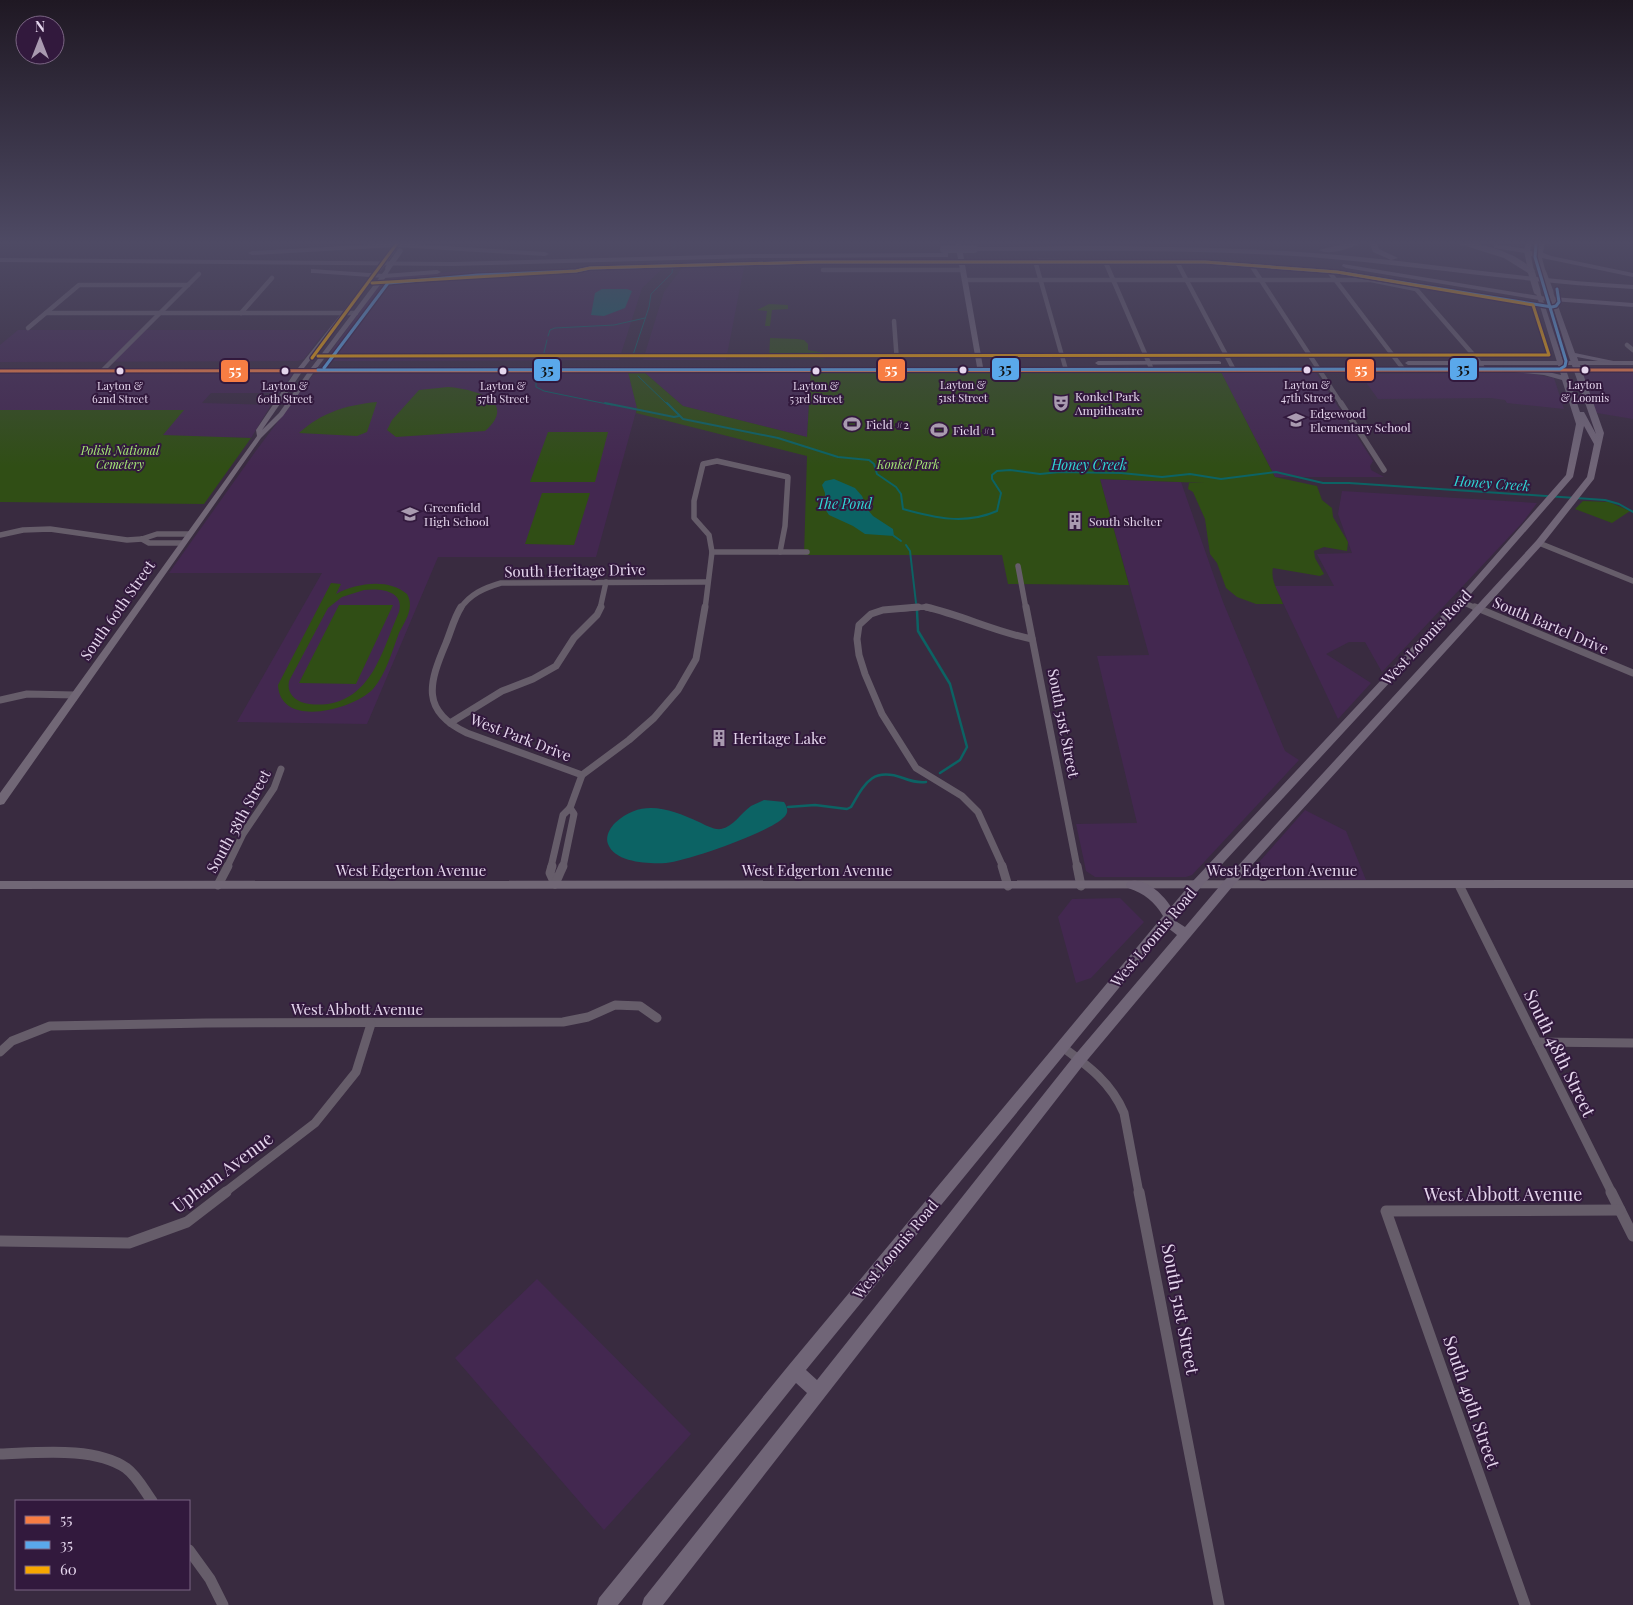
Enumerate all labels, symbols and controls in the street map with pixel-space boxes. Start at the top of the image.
north arrow [15,15,65,65]
text: N [35,17,45,36]
line badge: 35 [991,357,1020,381]
line badge: 35 [1449,357,1478,381]
line badge: 35 [533,358,561,382]
line badge: 55 [877,358,906,382]
line badge: 55 [1346,358,1375,382]
line badge: 55 [220,359,249,383]
text: 35 [998,359,1012,378]
text: 35 [1456,359,1470,378]
text: 35 [540,360,554,379]
text: 55 [885,360,897,379]
text: 55 [1355,360,1367,379]
text: 55 [229,361,241,380]
marker: Layton & 51st Street [958,365,968,375]
marker: Layton & 47th Street [1302,365,1312,375]
marker: Layton & Loomis [1580,365,1590,375]
marker: Layton & 62nd Street [115,366,125,376]
marker: Layton & 60th Street [280,366,290,376]
marker: Layton & 57th Street [498,366,508,376]
marker: Layton & 53rd Street [811,366,821,376]
place label: Layton & 51st Street [938,377,988,405]
place label: Layton & 47th Street [1281,377,1333,405]
place label: Layton & Loomis [1561,377,1609,405]
place label: Layton & 62nd Street [92,378,148,406]
place label: Layton & 60th Street [258,378,313,406]
place label: Layton & 57th Street [477,378,529,406]
place label: Layton & 53rd Street [790,378,843,406]
place label: Konkel Park Ampitheatre [1074,388,1142,418]
theatre icon: Konkel Park Ampitheatre [1051,393,1071,413]
place label: Edgewood Elementary School [1310,405,1411,435]
school or university icon: Edgewood Elementary School [1286,410,1306,430]
sports icon: Field #2 [842,414,862,434]
place label: Field #2 [866,416,909,432]
sports icon: Field #1 [929,420,949,440]
place label: Field #1 [953,422,995,438]
park label: Polish National Cemetery [80,442,160,472]
water label: Honey Creek [1050,455,1127,474]
park label: Konkel Park [876,456,939,472]
water label: Honey Creek [1453,471,1530,495]
water label: The Pond [816,494,873,513]
place label: Greenfield High School [424,499,489,529]
school or university icon: Greenfield High School [400,504,420,524]
building icon: South Shelter [1065,511,1085,531]
place label: South Shelter [1089,513,1163,529]
street label: South 60th Street [75,555,159,664]
street label: South Heritage Drive [504,559,646,581]
street label: West Loomis Road [1376,585,1476,690]
street label: South Bartel Drive [1490,592,1612,658]
street label: South 51st Street [1044,667,1084,780]
street label: West Park Drive [467,708,574,765]
building icon: Heritage Lake [709,728,729,748]
place label: Heritage Lake [733,728,826,748]
street label: South 58th Street [201,765,275,876]
street label: West Edgerton Avenue [335,860,486,880]
street label: West Edgerton Avenue [741,860,892,880]
street label: West Edgerton Avenue [1206,860,1357,880]
street label: West Loomis Road [1105,883,1200,991]
street label: South 48th Street [1519,985,1602,1121]
street label: West Abbott Avenue [290,999,423,1019]
street label: Upham Avenue [166,1126,278,1218]
street label: West Abbott Avenue [1423,1182,1582,1206]
street label: West Loomis Road [847,1195,942,1303]
street label: South 51st Street [1157,1242,1206,1377]
street label: South 49th Street [1438,1332,1506,1472]
legend [15,1500,190,1590]
text: 55 [60,1509,72,1529]
text: 35 [60,1534,73,1554]
text: 60 [60,1559,77,1579]

